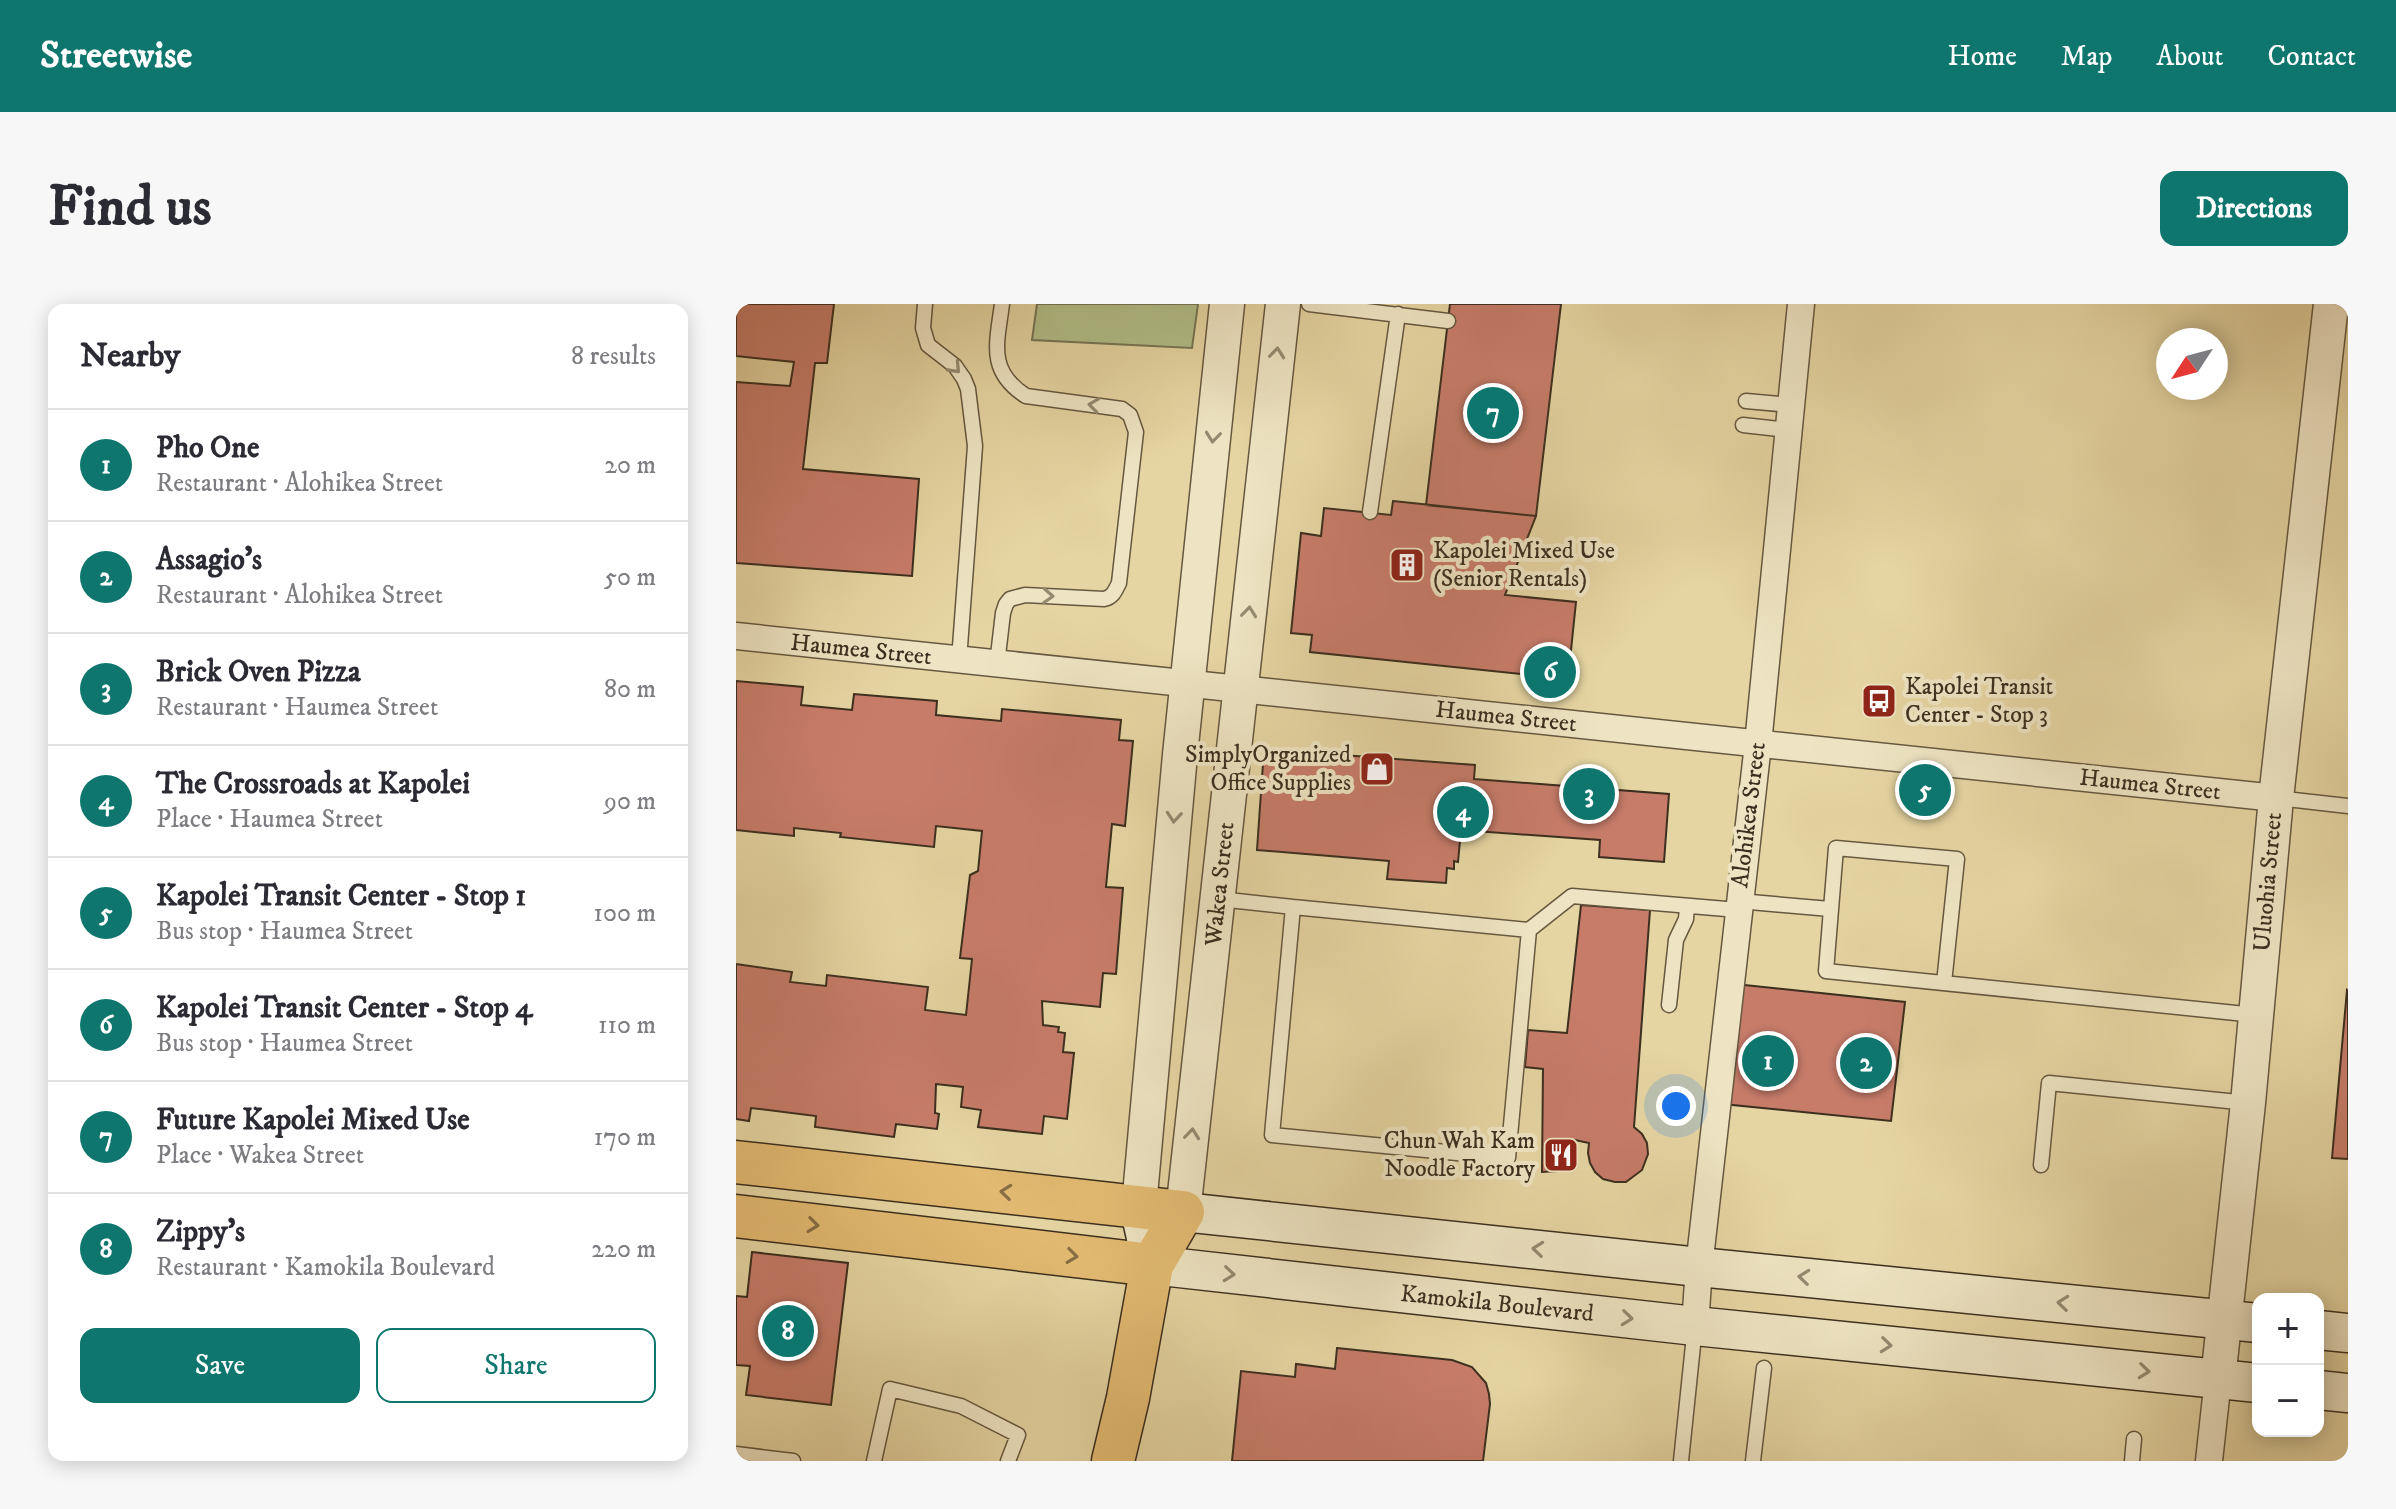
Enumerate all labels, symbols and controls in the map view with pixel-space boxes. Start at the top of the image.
text: Streetwise [40,32,192,80]
text: Home [1948,39,2017,74]
text: Map [2061,39,2112,74]
text: About [2156,39,2223,74]
text: Contact [2267,39,2356,74]
button: Directions [2160,171,2348,246]
text: Find us [48,173,212,243]
north arrow [2156,328,2228,400]
text: Nearby [80,335,181,377]
text: 8 results [571,340,656,373]
one-way arrow [1269,346,1286,359]
one-way arrow [945,359,960,373]
pin: 7 [1467,383,1519,443]
one-way arrow [1087,397,1101,414]
text: Pho One [156,430,259,467]
one-way arrow [1205,431,1222,444]
text: 1 [101,449,111,482]
text: 20 m [604,449,656,482]
text: Restaurant · Alohikea Street [156,467,443,500]
place label: Kapolei Mixed Use (Senior Rentals) [1433,536,1615,594]
text: Assagio's [156,542,262,579]
building icon: Kapolei Mixed Use (Senior Rentals) [1388,546,1426,584]
text: 2 [100,561,112,594]
text: 50 m [604,561,656,594]
text: Restaurant · Alohikea Street [156,579,443,612]
one-way arrow [1042,587,1055,604]
one-way arrow [1241,605,1258,618]
street label: Haumea Street [789,628,933,672]
pin: 6 [1524,642,1576,702]
text: Brick Oven Pizza [156,654,361,691]
place label: Kapolei Transit Center - Stop 3 [1905,672,2054,730]
text: 3 [101,673,111,706]
text: 80 m [604,673,656,706]
bus stop icon: Kapolei Transit Center - Stop 3 [1860,682,1898,720]
text: Restaurant · Haumea Street [156,691,438,724]
street label: Haumea Street [1434,695,1578,739]
place label: SimplyOrganized Office Supplies [1185,740,1351,798]
street label: Alohikea Street [1725,740,1773,890]
shop icon: SimplyOrganized Office Supplies [1358,750,1396,788]
pin: 5 [1899,760,1951,820]
street label: Haumea Street [2078,763,2222,807]
pin: 3 [1563,764,1615,824]
text: The Crossroads at Kapolei [156,766,470,803]
pin: 4 [1437,782,1489,842]
text: 4 [99,785,113,818]
text: 90 m [604,785,656,818]
text: Place · Haumea Street [156,803,383,836]
one-way arrow [1166,811,1183,824]
street label: Uluohia Street [2247,811,2289,953]
street label: Wakea Street [1198,820,1241,948]
text: Kapolei Transit Center - Stop 1 [156,878,526,915]
text: 5 [100,897,112,930]
text: 100 m [593,897,656,930]
text: Bus stop · Haumea Street [156,915,413,948]
text: Kapolei Transit Center - Stop 4 [156,990,533,1027]
text: 6 [99,1009,113,1042]
text: 110 m [598,1009,656,1042]
text: Bus stop · Haumea Street [156,1027,413,1060]
pin: 1 [1742,1031,1794,1091]
pin: 2 [1840,1033,1892,1093]
your location [1656,1086,1696,1126]
text: Future Kapolei Mixed Use [156,1102,470,1139]
text: 7 [99,1121,113,1154]
text: 170 m [594,1121,656,1154]
place label: Chun Wah Kam Noodle Factory [1384,1126,1536,1184]
one-way arrow [1184,1127,1201,1140]
restaurant icon: Chun Wah Kam Noodle Factory [1542,1136,1580,1174]
text: Place · Wakea Street [156,1139,364,1172]
one-way arrow [999,1183,1012,1200]
text: Zippy's [156,1214,245,1251]
one-way arrow [807,1217,820,1234]
text: 8 [99,1233,113,1266]
text: 220 m [591,1233,656,1266]
one-way arrow [1531,1241,1544,1258]
one-way arrow [1066,1247,1079,1264]
text: Restaurant · Kamokila Boulevard [156,1251,495,1284]
one-way arrow [1223,1265,1236,1282]
one-way arrow [1797,1269,1810,1286]
street label: Kamokila Boulevard [1399,1279,1595,1329]
map controls [2252,1293,2324,1437]
button: + [2252,1293,2324,1365]
one-way arrow [2056,1295,2069,1312]
pin: 8 [762,1301,814,1361]
one-way arrow [1621,1310,1634,1327]
button: Save [80,1328,360,1403]
button: Share [376,1328,656,1403]
one-way arrow [1879,1337,1892,1354]
one-way arrow [2138,1363,2151,1380]
button: − [2252,1365,2324,1437]

